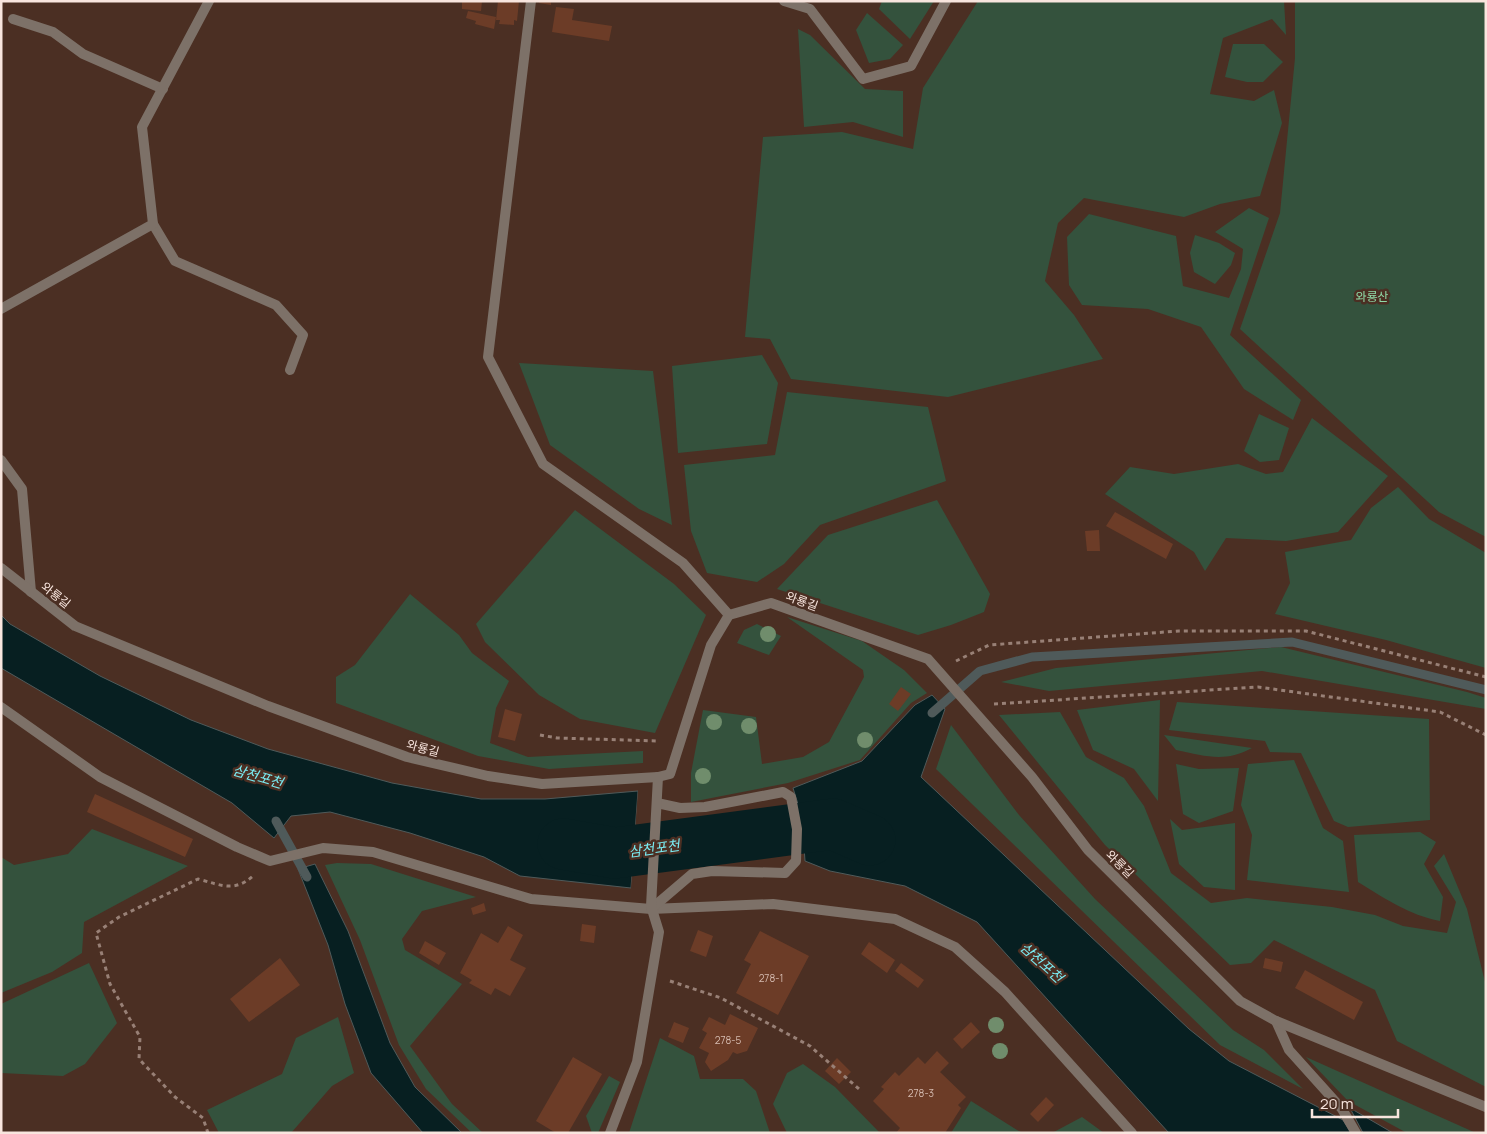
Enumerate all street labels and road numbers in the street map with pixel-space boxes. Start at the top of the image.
street label: 와룡길 [38,578,74,612]
street label: 와룡길 [784,587,820,615]
street label: 와룡길 [405,736,441,760]
street label: 와룡길 [1102,846,1138,882]

